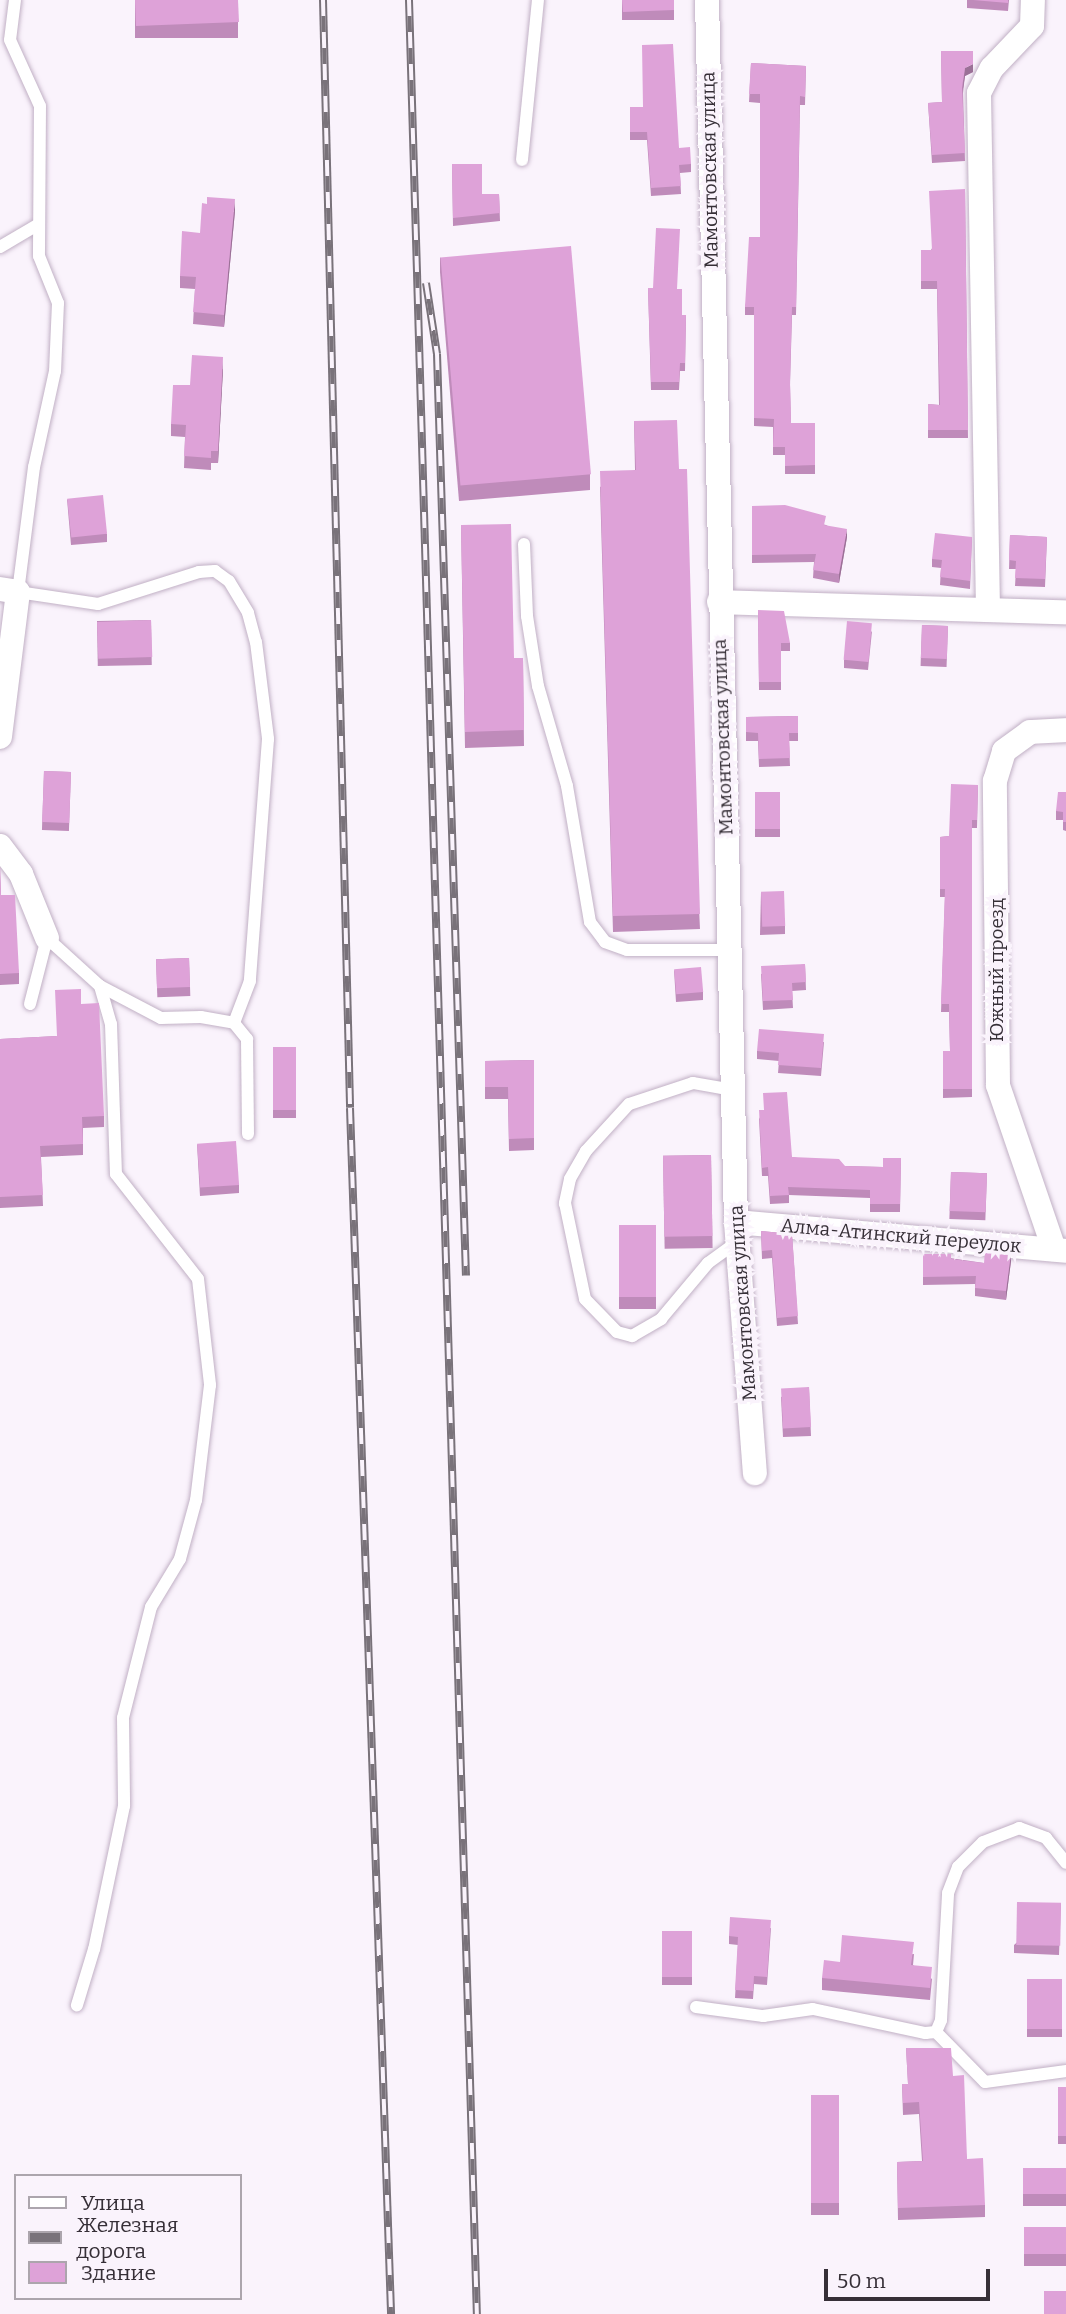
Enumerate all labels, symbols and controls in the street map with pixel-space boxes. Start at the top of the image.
street label: Мамонтовская улица [697,72,723,268]
street label: Мамонтовская улица [708,638,738,836]
street label: Южный проезд [986,898,1008,1042]
street label: Мамонтовская улица [725,1204,761,1402]
street label: Алма-Атинский переулок [780,1214,1022,1258]
legend [14,2174,242,2300]
text: Улица [81,2190,145,2216]
text: Железная дорога [76,2212,178,2264]
scale bar [828,2254,994,2298]
text: Здание [81,2260,156,2286]
text: 50 m [837,2268,886,2294]

